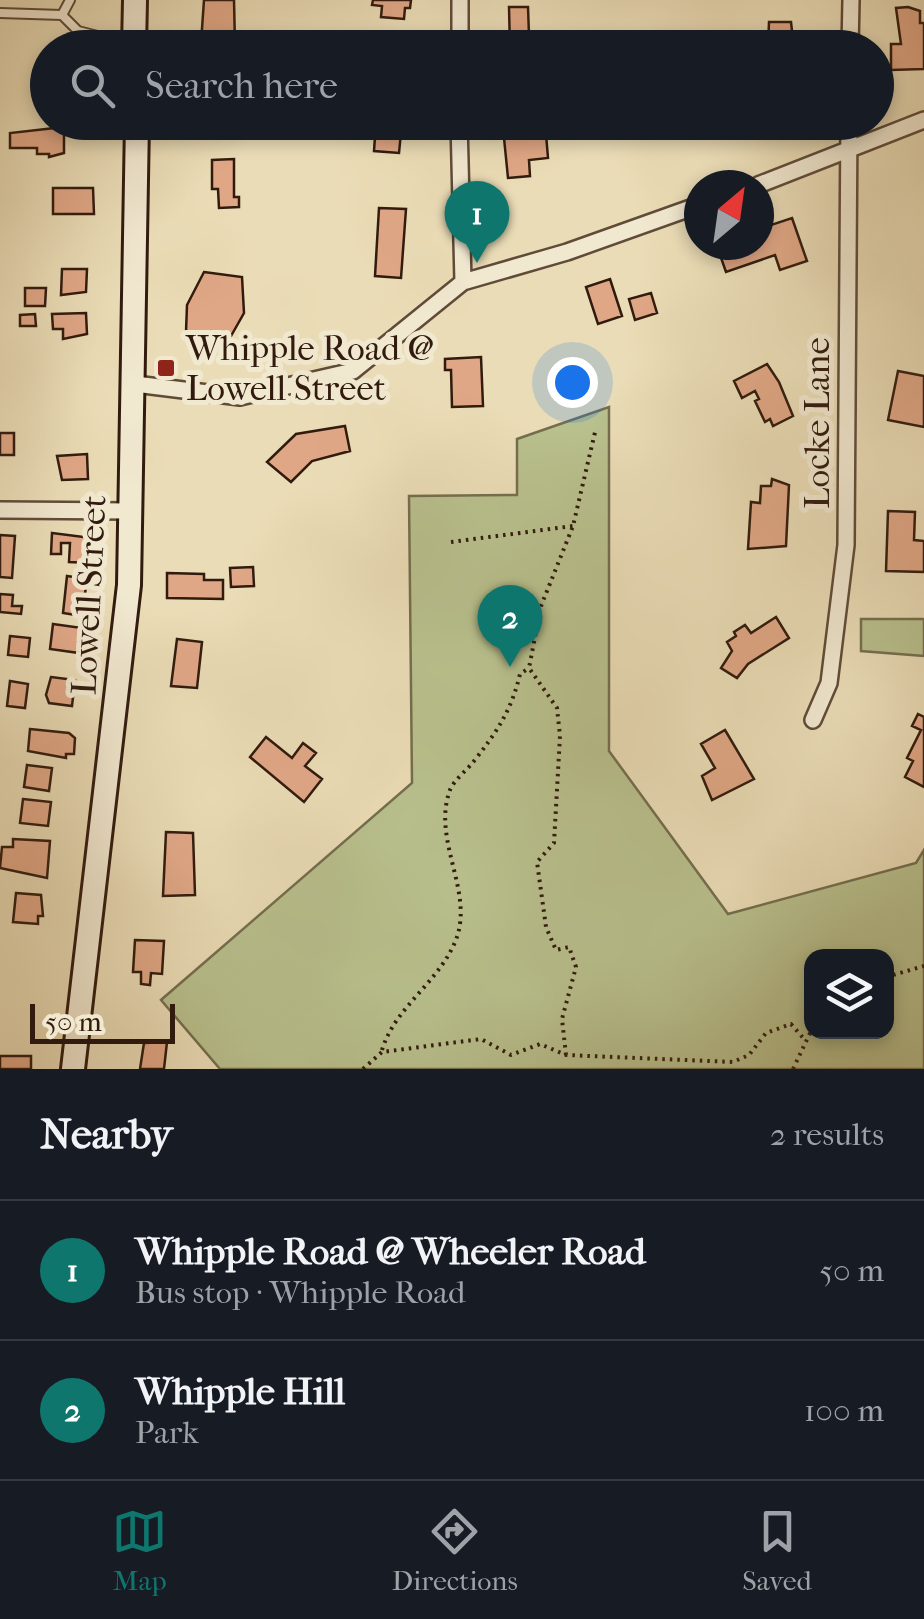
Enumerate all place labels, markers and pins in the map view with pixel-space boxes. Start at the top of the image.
pin: 1 [444,180,510,263]
place label: Whipple Road @ Lowell Street [185,328,434,409]
marker: Whipple Road @ Lowell Street [155,357,177,379]
pin: 2 [478,584,542,667]

